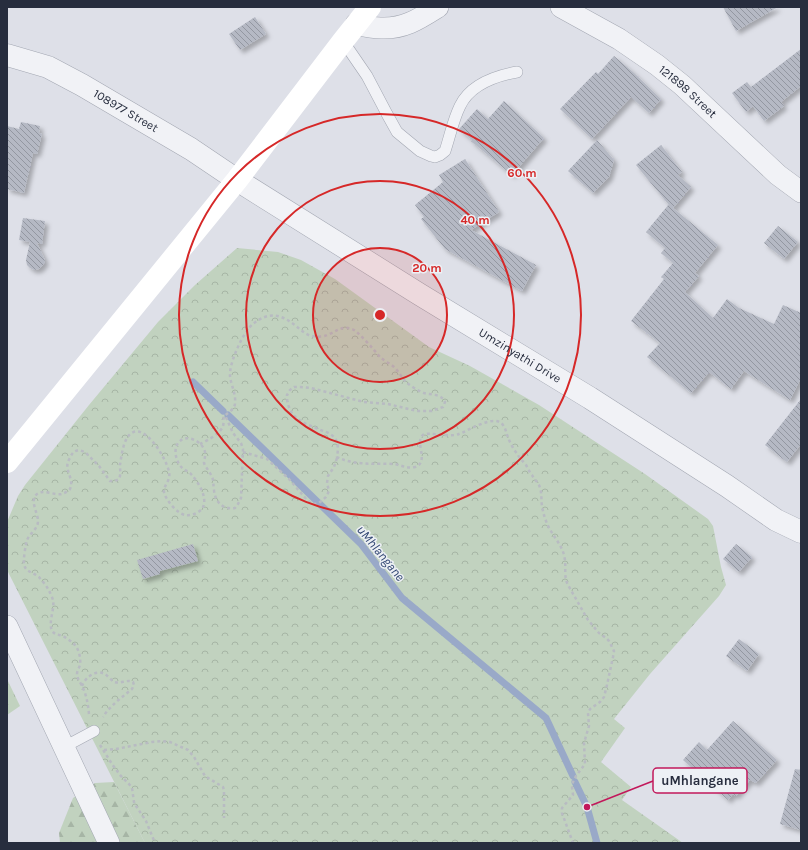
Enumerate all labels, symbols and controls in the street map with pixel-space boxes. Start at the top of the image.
street label: 121898 Street [656,62,720,121]
street label: 108977 Street [91,86,161,135]
text: 60 m [507,166,537,180]
text: 40 m [460,213,490,227]
text: 20 m [412,261,442,275]
centre of rings [373,308,387,322]
street label: Umzinyathi Drive [476,325,564,386]
water label: uMhlangane [354,522,408,584]
callout: uMhlangane [653,768,747,793]
text: uMhlangane [661,773,739,788]

